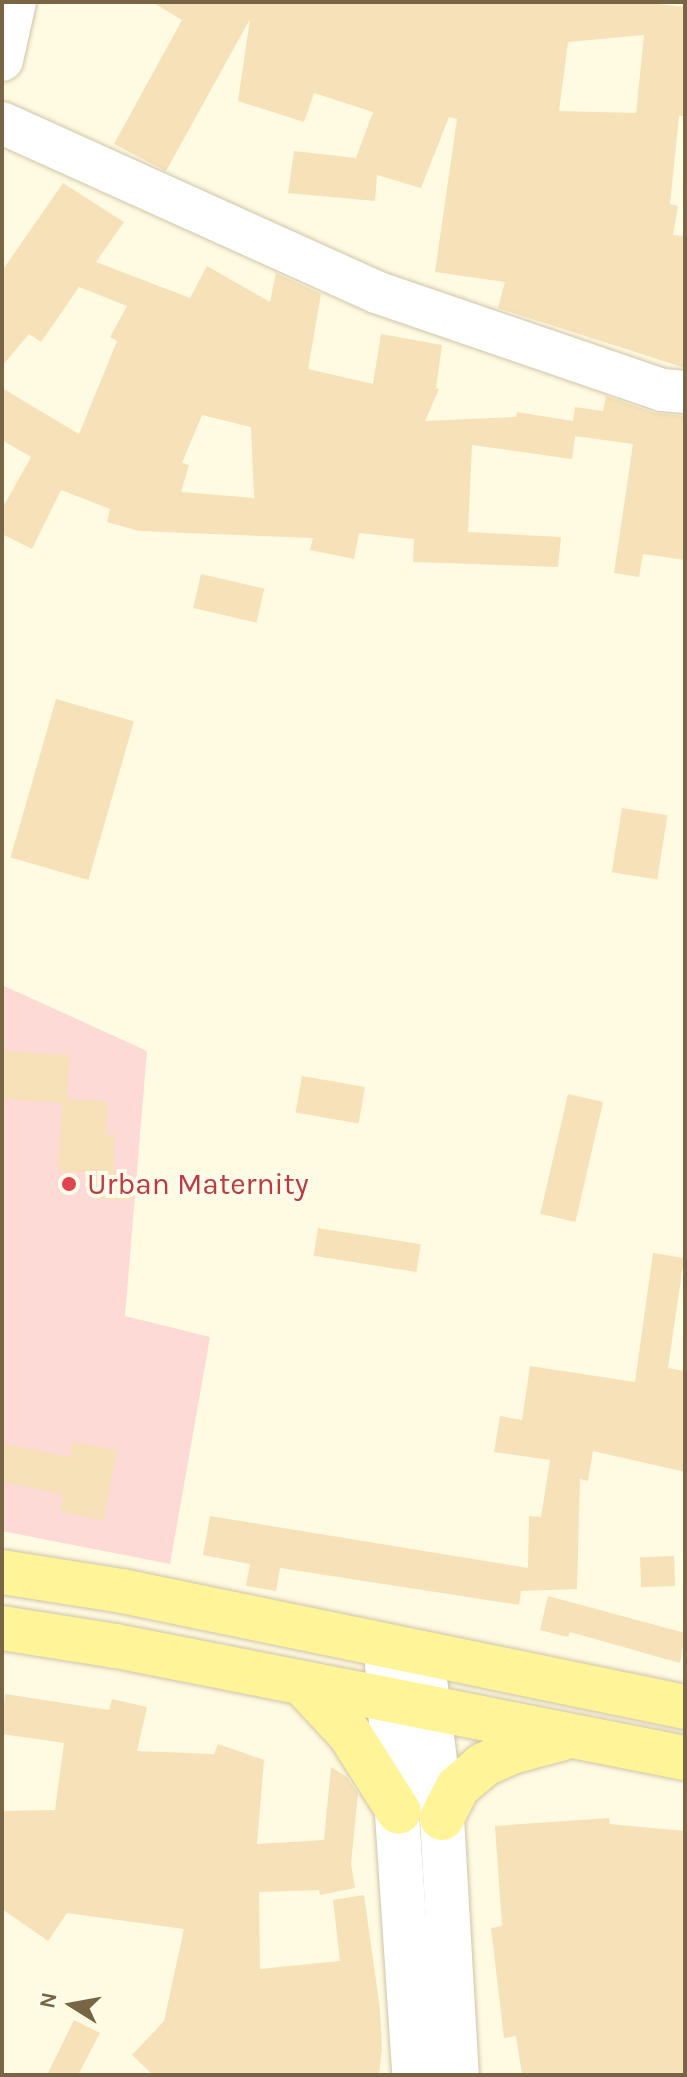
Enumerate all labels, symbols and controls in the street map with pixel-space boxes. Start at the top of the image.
place label: Urban Maternity [87,1166,309,1202]
marker: Urban Maternity [58,1173,80,1195]
north arrow [32,1965,112,2045]
text: N [34,1990,63,2011]

